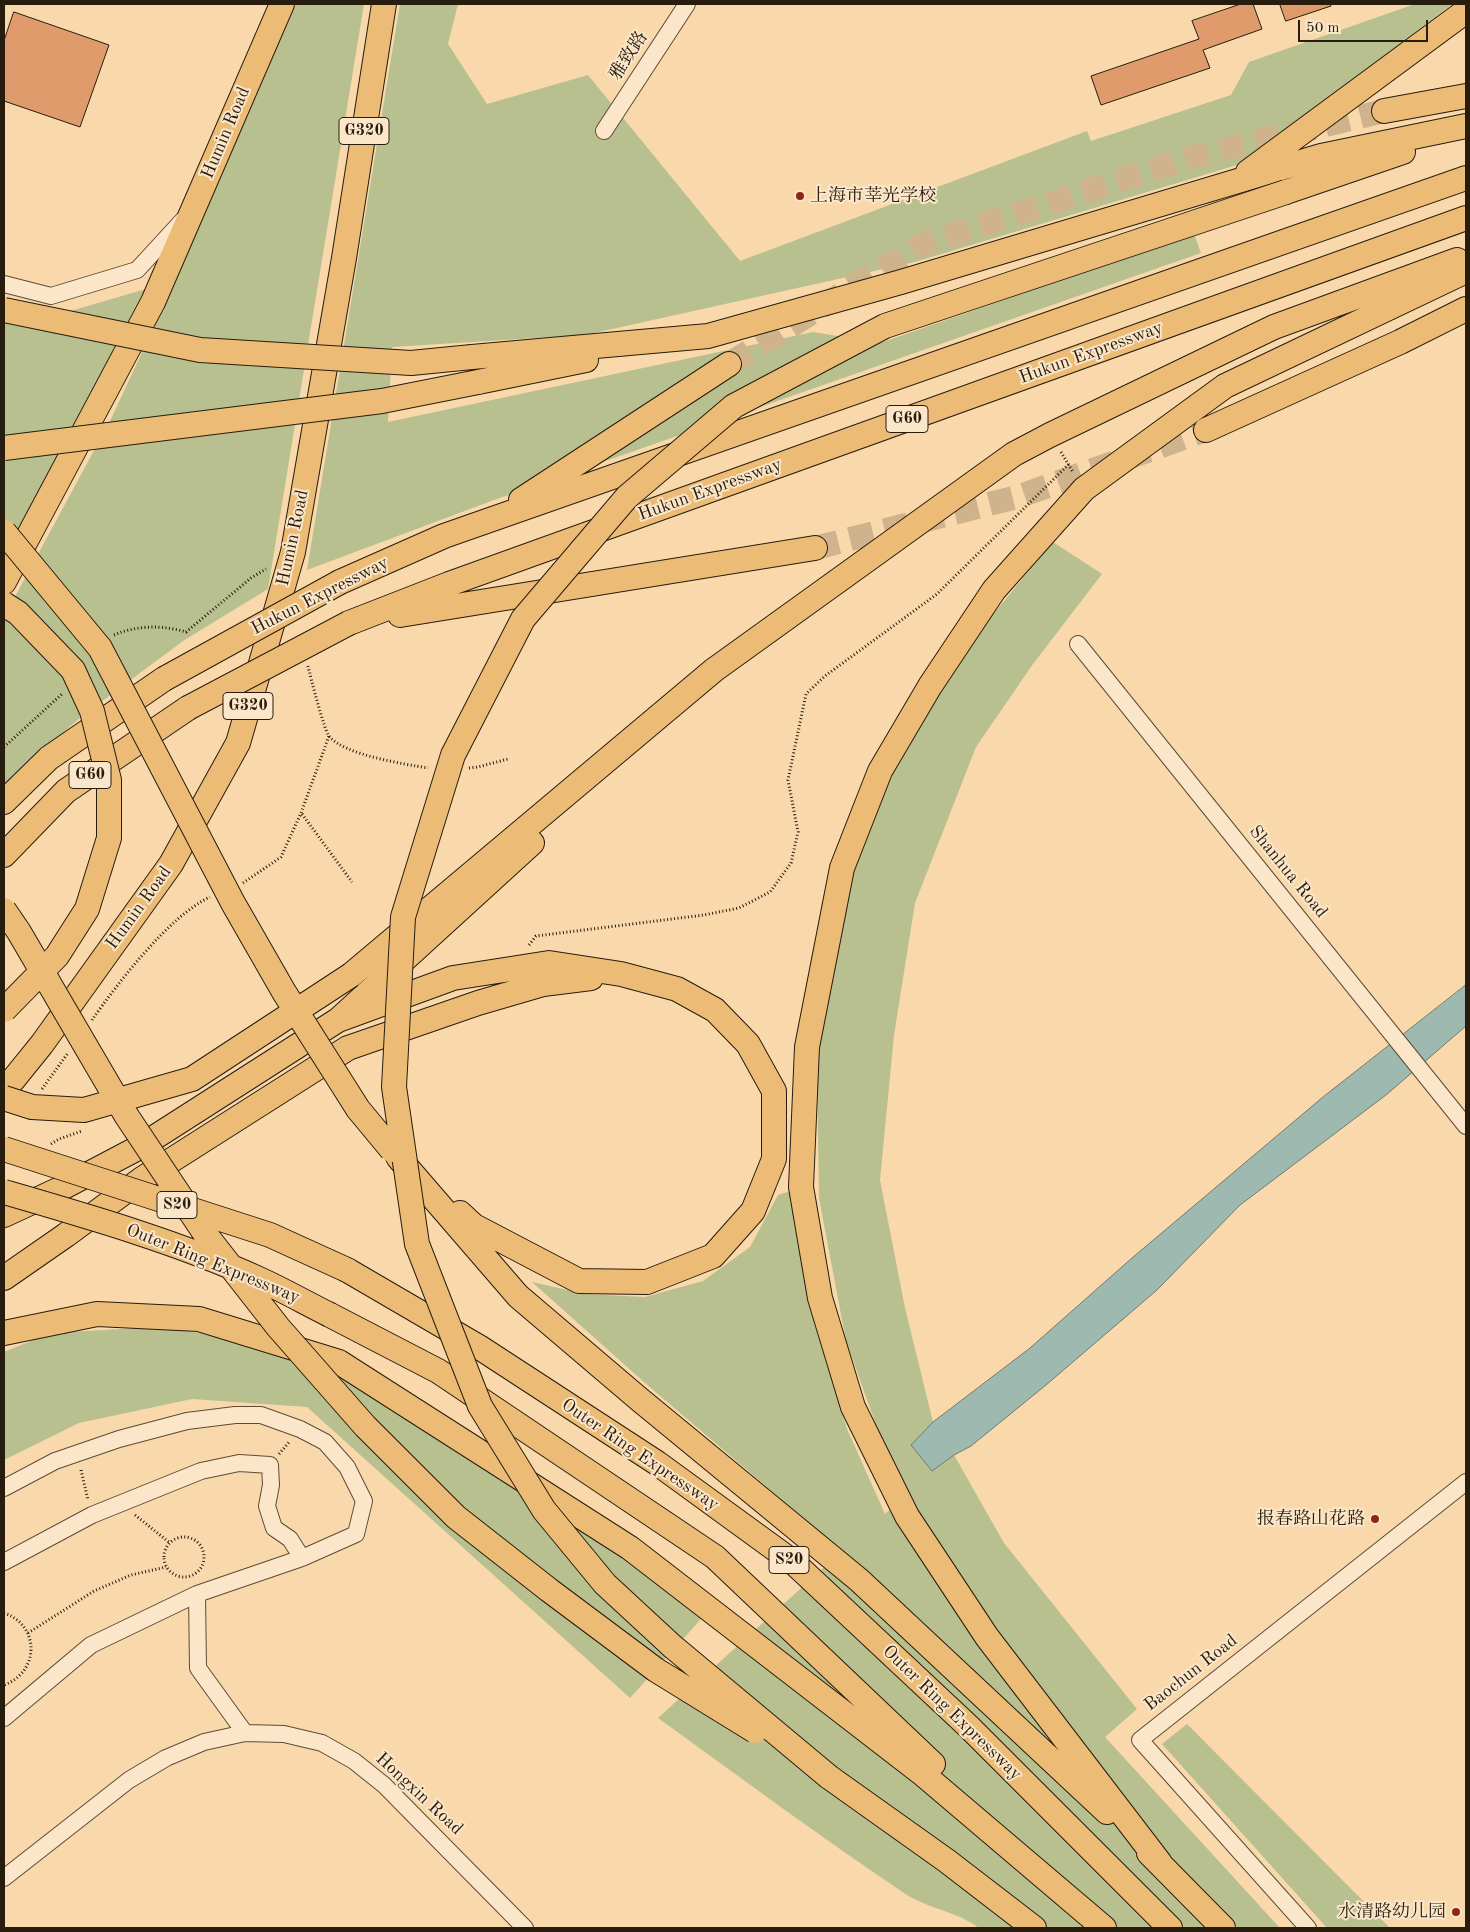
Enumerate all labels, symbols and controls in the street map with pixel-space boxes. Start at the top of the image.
scale bar [1300,10,1430,42]
text: 50 m [1306,21,1340,36]
street label: 雅致路 [605,27,653,85]
street label: Humin Road [197,84,255,182]
road number: G320 [339,118,389,144]
place label: 上海市莘光学校 [810,185,936,207]
marker: 上海市莘光学校 [794,190,806,202]
street label: Hukun Expressway [1016,317,1166,389]
road number: G60 [886,406,928,432]
street label: Hukun Expressway [635,454,785,526]
street label: Humin Road [272,488,314,588]
street label: Hukun Expressway [248,552,392,640]
road number: G320 [223,692,273,719]
road number: G60 [69,762,111,788]
street label: Shanhua Road [1244,821,1332,923]
street label: Humin Road [102,862,176,954]
road number: S20 [157,1192,197,1218]
street label: Outer Ring Expressway [123,1219,303,1309]
street label: Outer Ring Expressway [557,1394,723,1516]
place label: 报春路山花路 [1257,1508,1365,1530]
marker: 报春路山花路 [1369,1513,1381,1525]
road number: S20 [769,1546,809,1574]
street label: Baochun Road [1140,1630,1242,1716]
street label: Outer Ring Expressway [878,1641,1026,1785]
street label: Hongxin Road [371,1748,467,1840]
place label: 水清路幼儿园 [1338,1901,1446,1923]
marker: 水清路幼儿园 [1450,1906,1462,1918]

